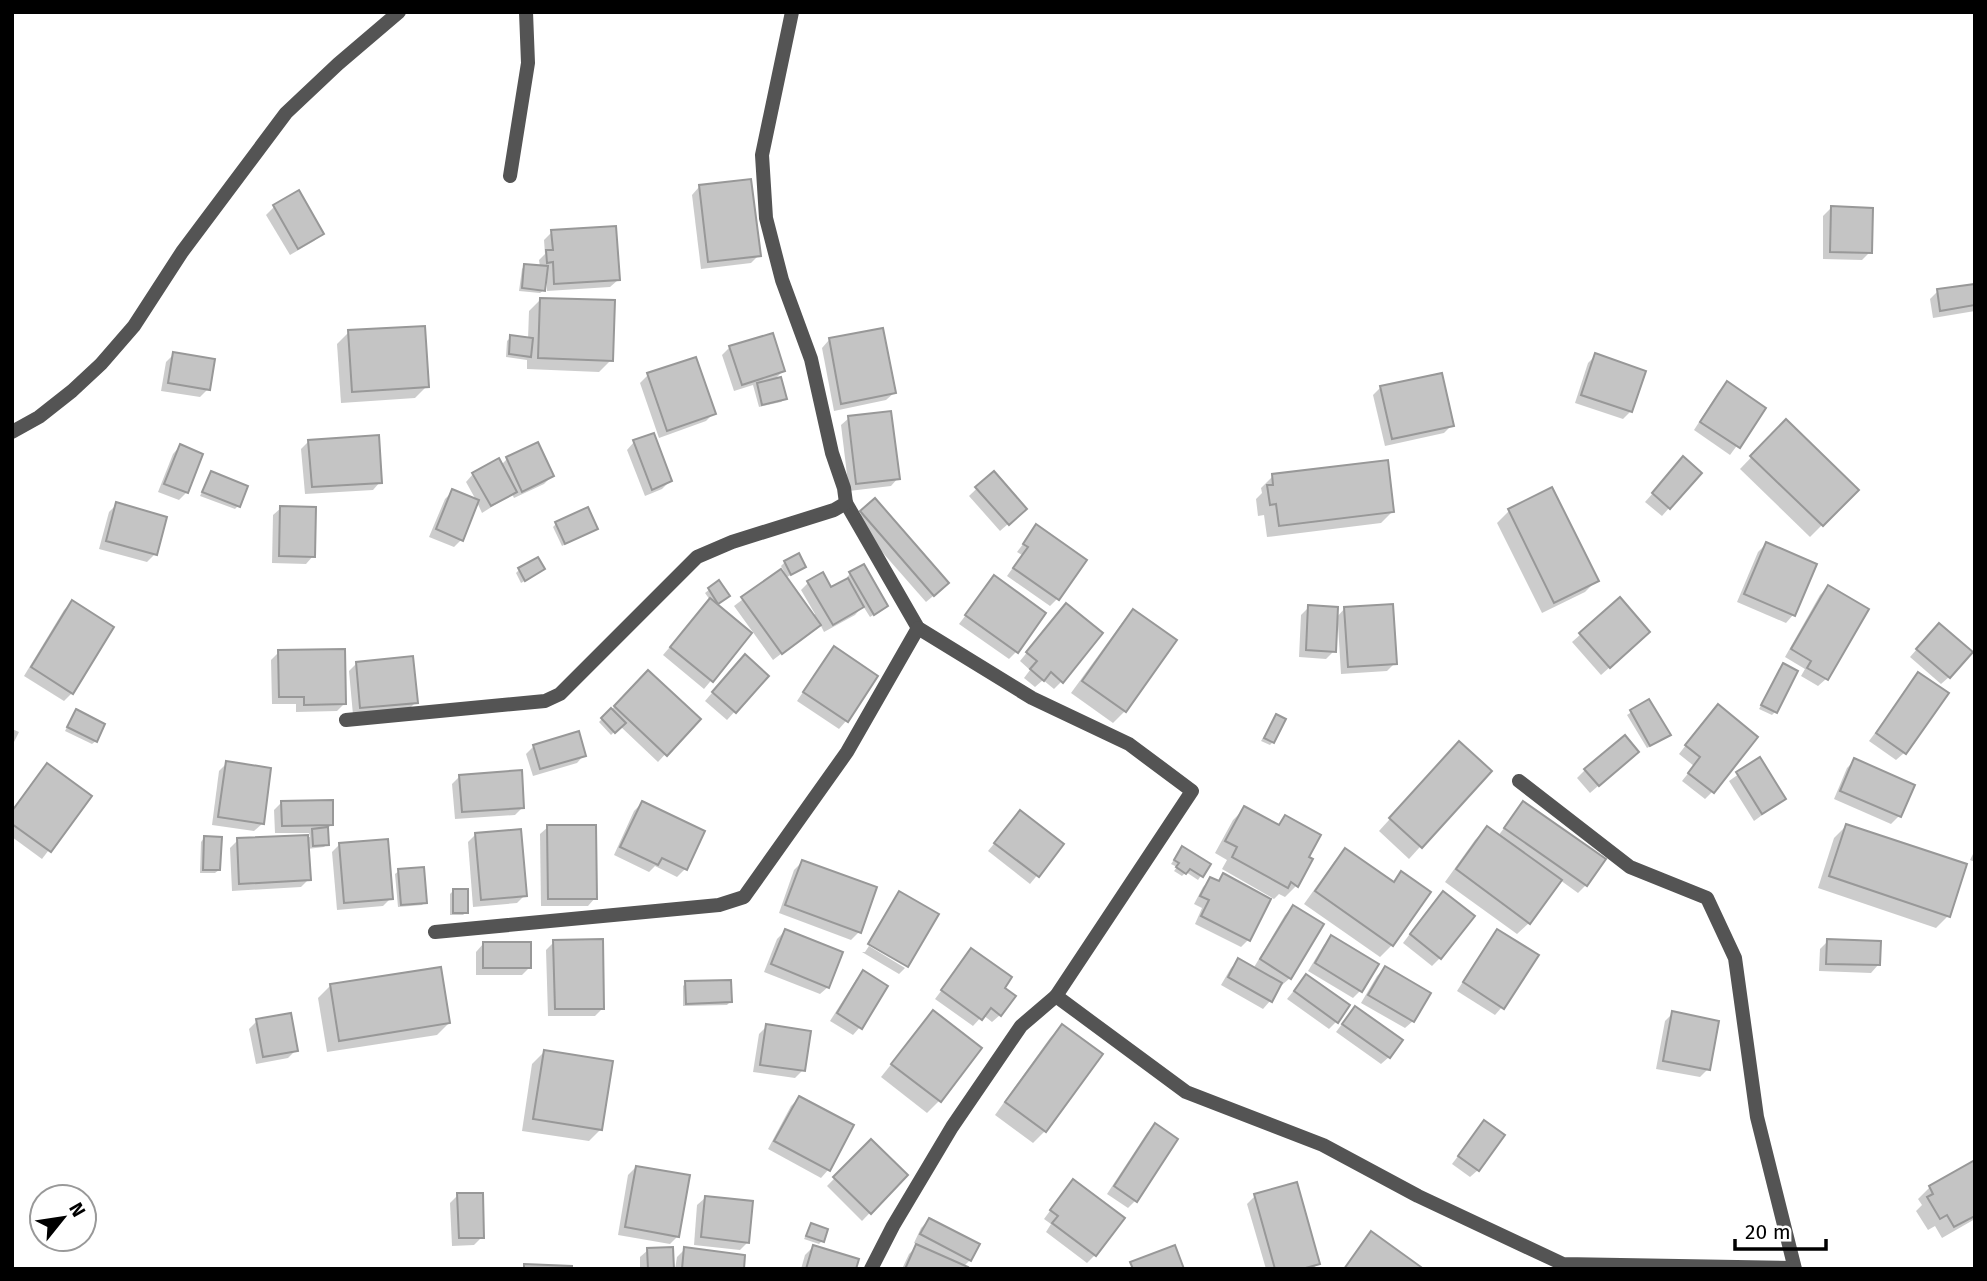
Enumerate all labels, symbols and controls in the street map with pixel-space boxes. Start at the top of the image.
north arrow [28,1183,98,1253]
text: N [64,1199,90,1221]
scale bar [1735,1208,1826,1252]
text: 20 m [1745,1219,1791,1245]

